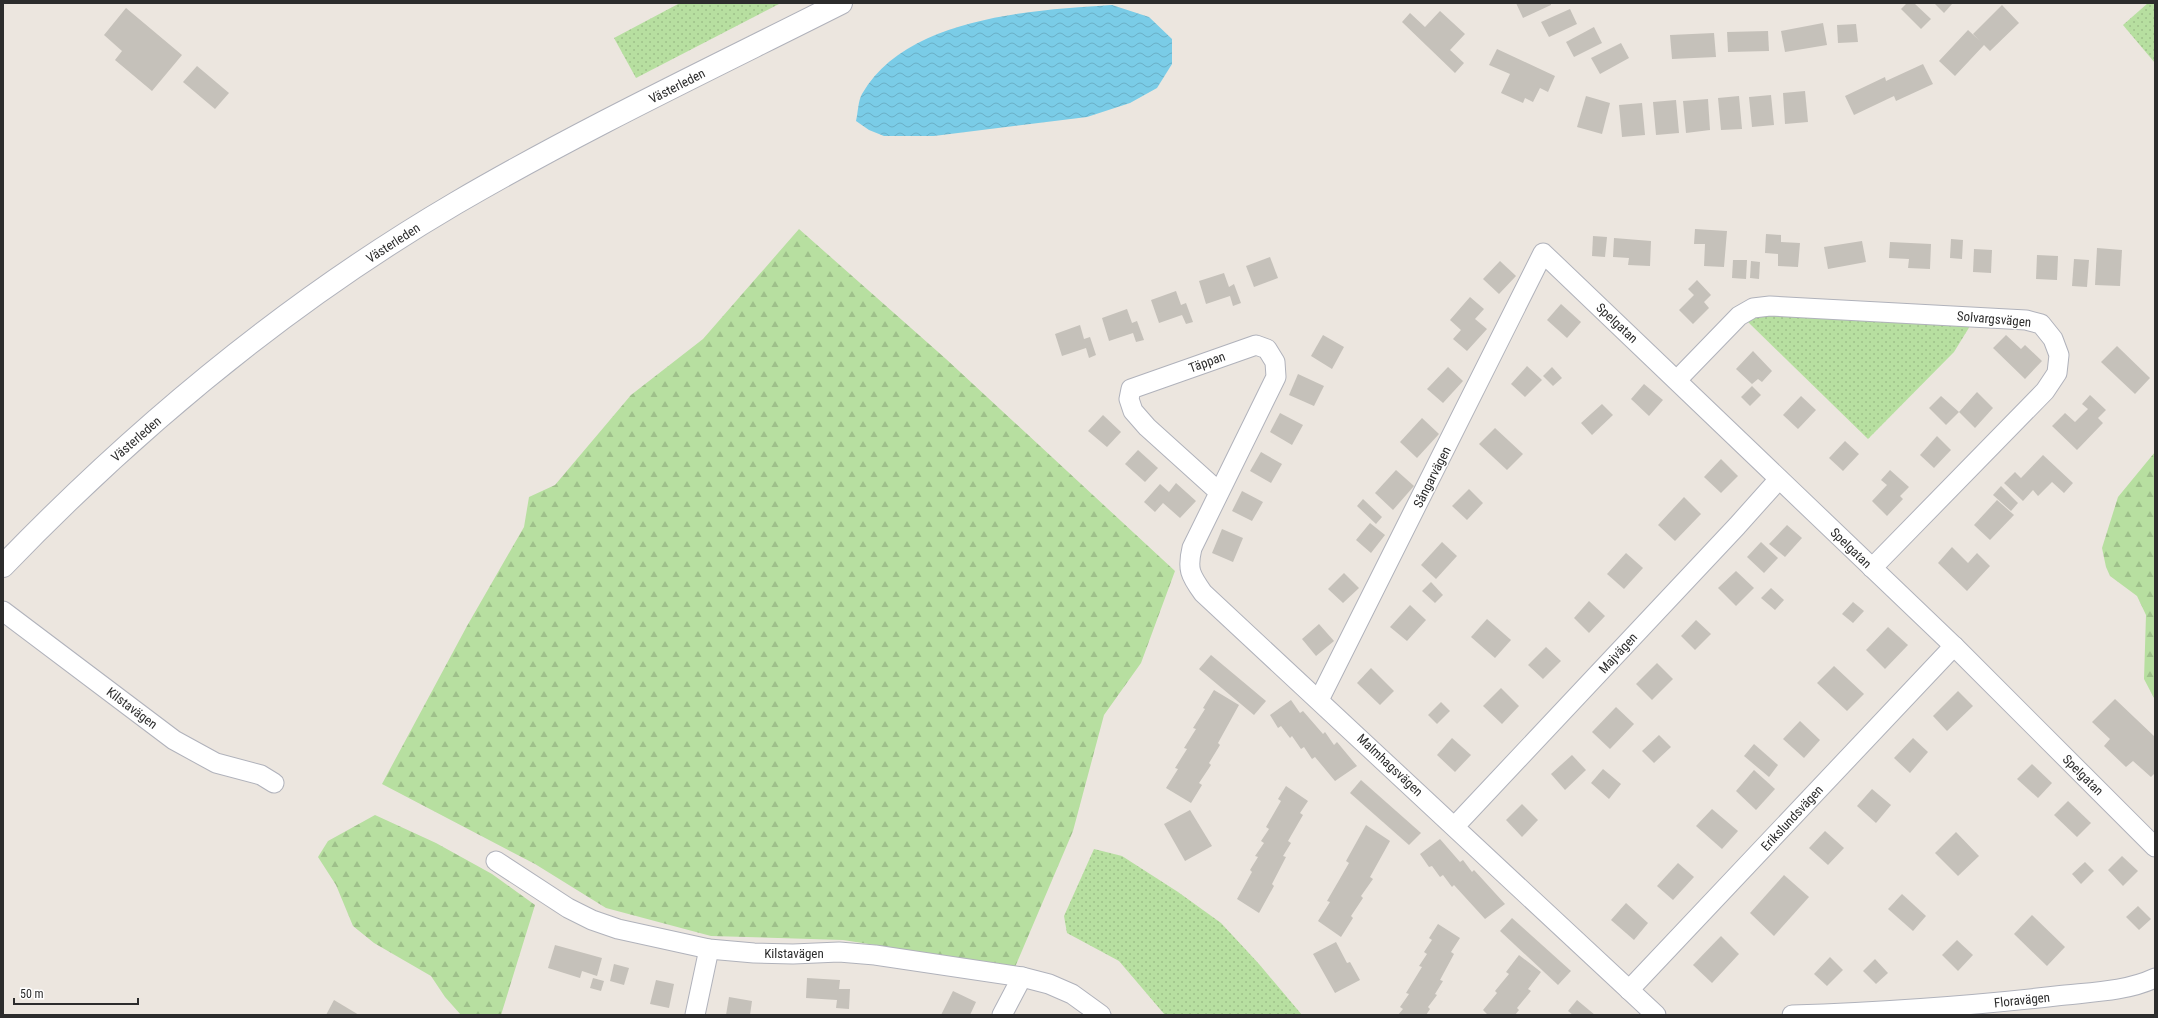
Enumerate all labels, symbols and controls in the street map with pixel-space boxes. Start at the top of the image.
street label: Västerleden [646,65,708,107]
street label: Västerleden [363,220,423,266]
street label: Spelgatan [1593,300,1641,346]
street label: Solvargsvägen [1956,308,2032,330]
street label: Täppan [1187,349,1227,375]
street label: Västerleden [108,413,164,465]
street label: Sångarvägen [1410,444,1454,510]
street label: Spelgatan [1827,525,1875,571]
street label: Majvägen [1596,630,1640,676]
street label: Kilstavägen [104,684,160,732]
street label: Malmhagsvägen [1354,731,1426,799]
street label: Spelgatan [2060,752,2106,798]
street label: Erikslundsvägen [1758,782,1826,854]
street label: Kilstavägen [764,946,824,961]
scale bar [14,980,138,1006]
text: 50 m [20,987,44,1001]
street label: Floravägen [1993,990,2051,1010]

